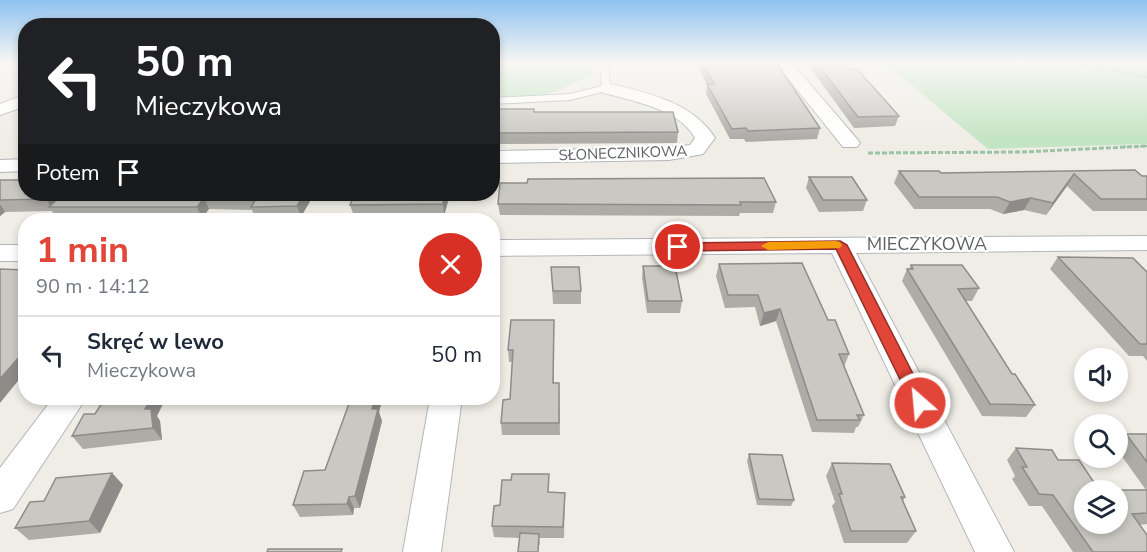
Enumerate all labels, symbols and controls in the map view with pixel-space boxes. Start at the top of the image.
text: 50 m [135,34,234,91]
icon: left [36,42,114,120]
text: Mieczykowa [135,88,282,125]
street label: SŁONECZNIKOWA [558,141,688,165]
icon: arrive [112,156,145,189]
text: Potem [36,158,100,188]
pin [652,221,703,272]
text: 1 min [36,226,129,275]
icon: arrive [661,230,694,263]
street label: MIECZYKOWA [867,232,987,256]
button: close [419,233,482,296]
text: 90 m · 14:12 [36,273,150,300]
text: Skręć w lewo [87,327,224,357]
icon: left [36,339,69,372]
text: 50 m [431,340,482,370]
map controls [1074,348,1128,534]
button: sound [1074,348,1128,402]
text: Mieczykowa [87,357,196,384]
position arrow [888,371,952,435]
button: search [1074,414,1128,468]
button: layers [1074,480,1128,534]

